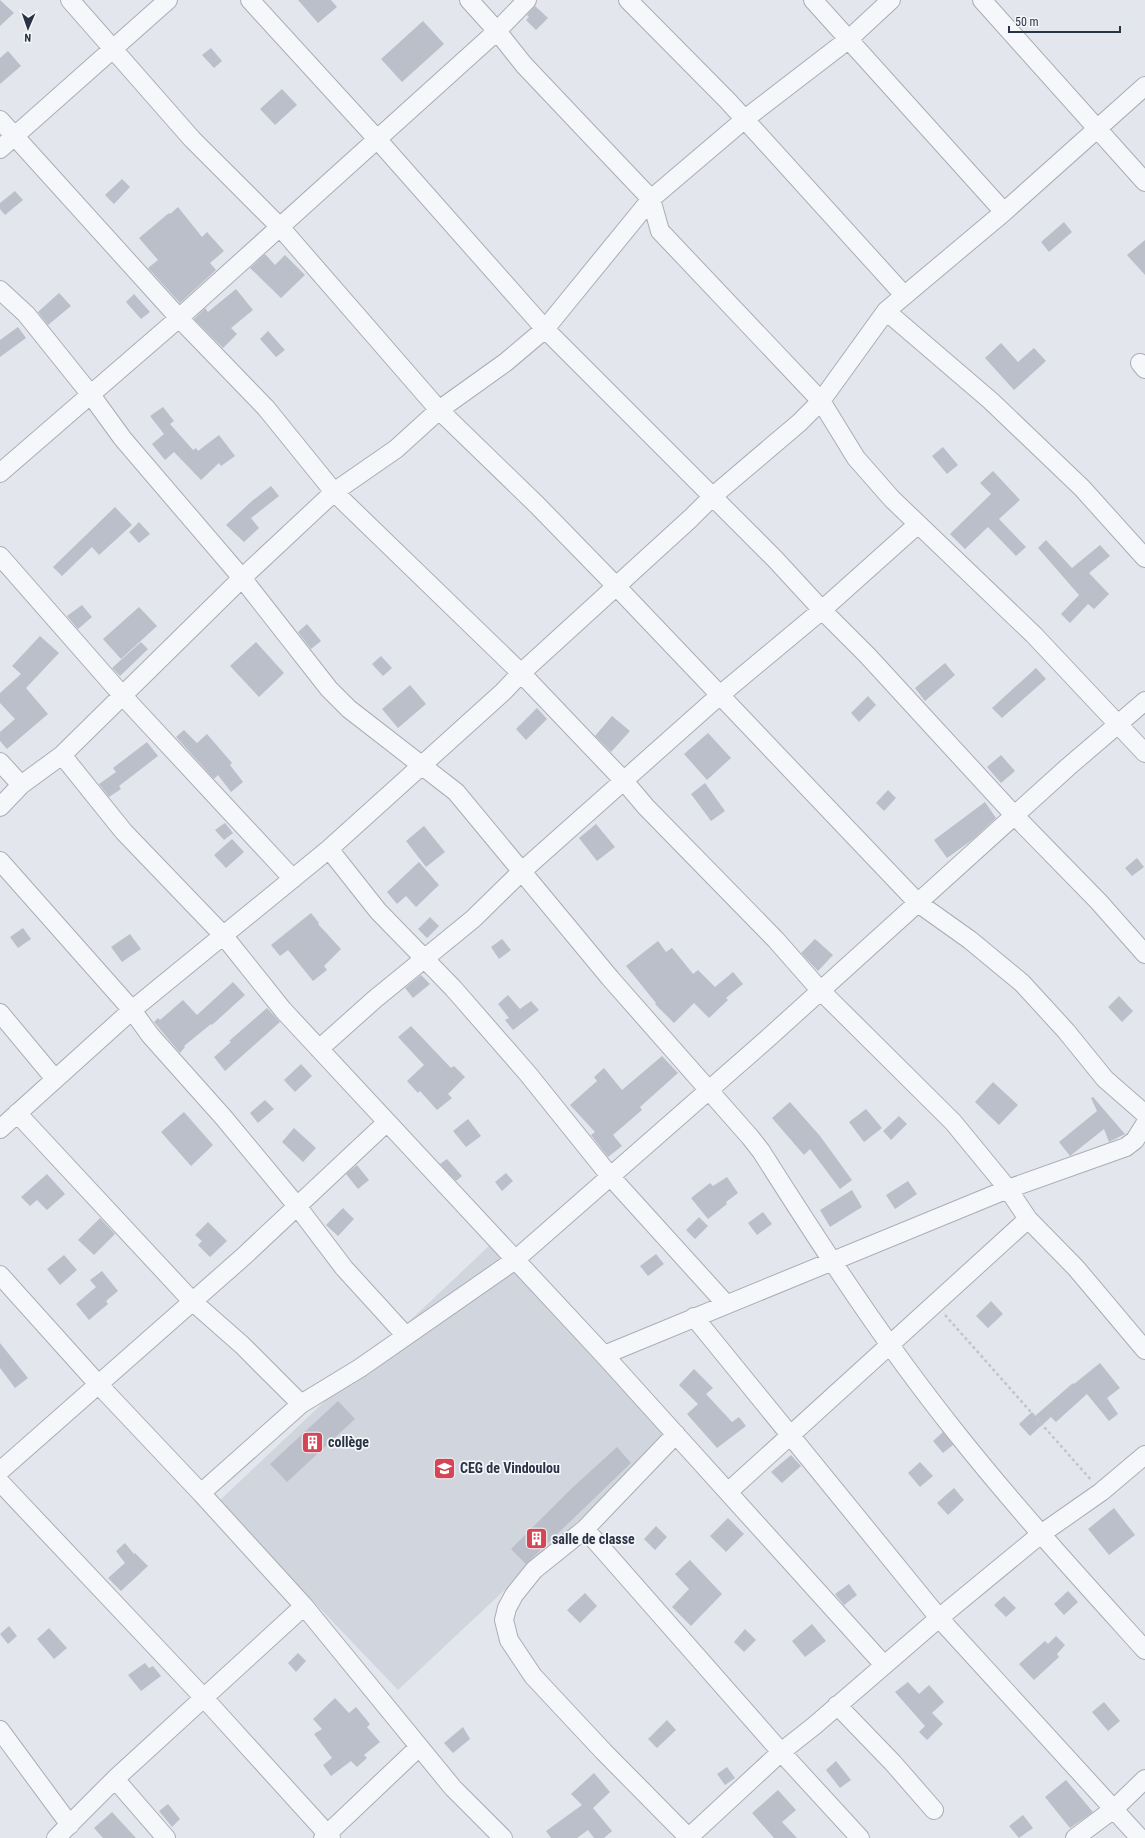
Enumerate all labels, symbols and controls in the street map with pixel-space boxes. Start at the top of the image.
north arrow [8,8,48,48]
scale bar [1009,8,1120,34]
text: 50 m [1015,15,1039,29]
text: N [24,31,31,44]
building icon: collège [300,1429,326,1455]
place label: collège [328,1434,369,1450]
school or university icon: CEG de Vindoulou [431,1455,457,1481]
place label: CEG de Vindoulou [460,1460,560,1476]
building icon: salle de classe [524,1526,550,1552]
place label: salle de classe [552,1531,635,1547]

